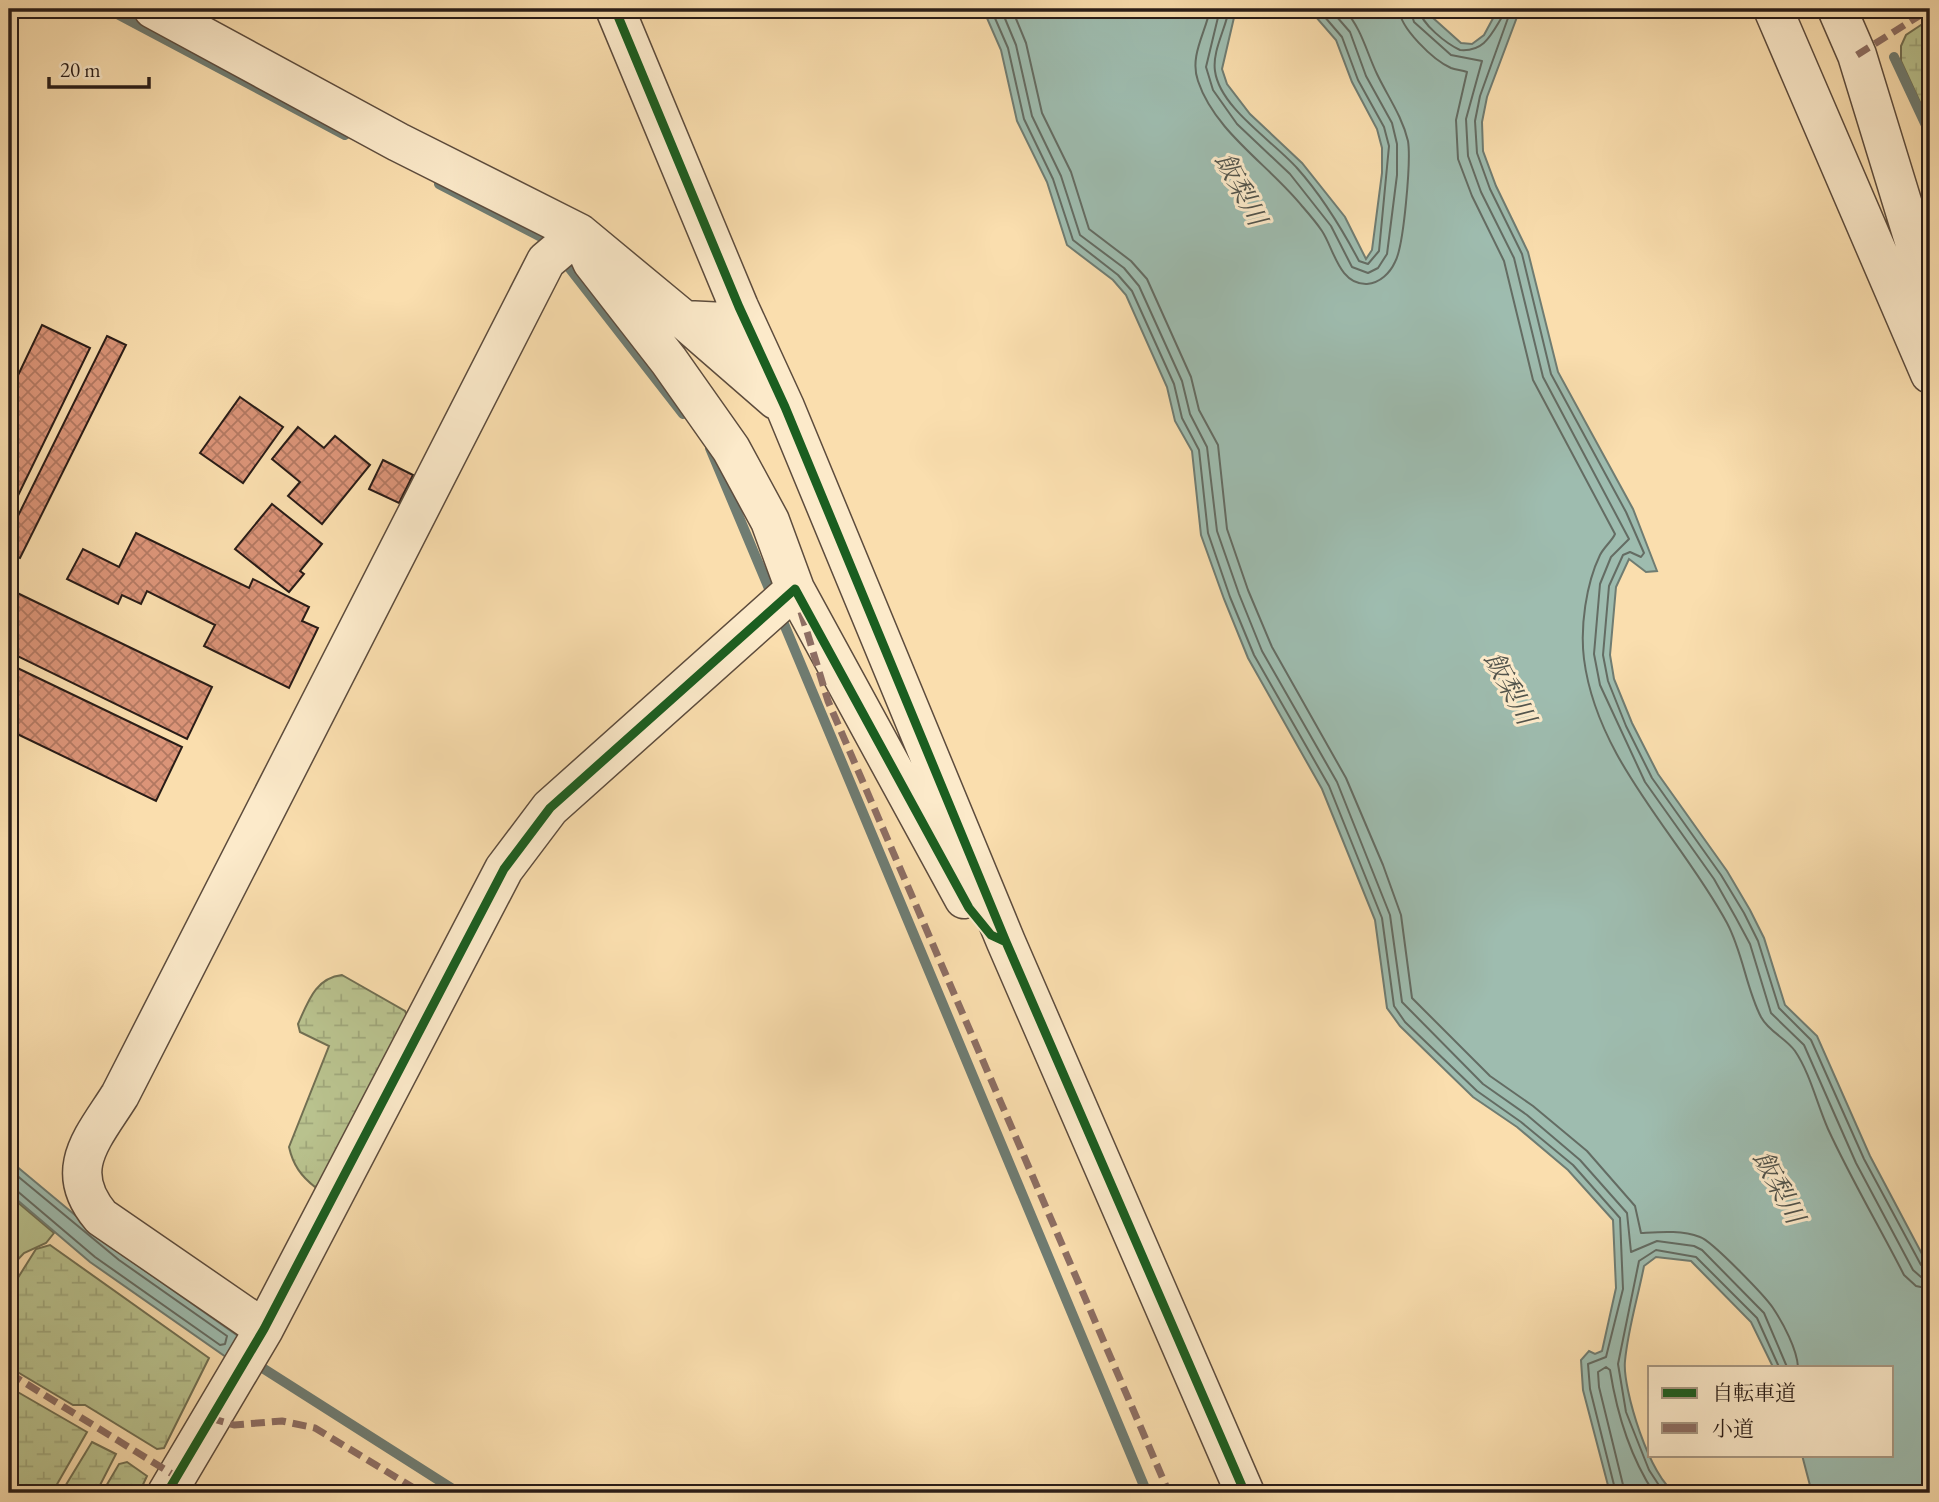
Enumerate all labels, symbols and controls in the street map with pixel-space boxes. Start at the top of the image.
scale bar [49,46,149,90]
text: 20 m [60,56,101,83]
water label: 飯梨川 [1208,147,1276,234]
water label: 飯梨川 [1477,646,1545,733]
water label: 飯梨川 [1746,1145,1814,1232]
legend [1648,1366,1894,1456]
text: 自転車道 [1712,1379,1796,1406]
text: 小道 [1712,1415,1754,1442]

